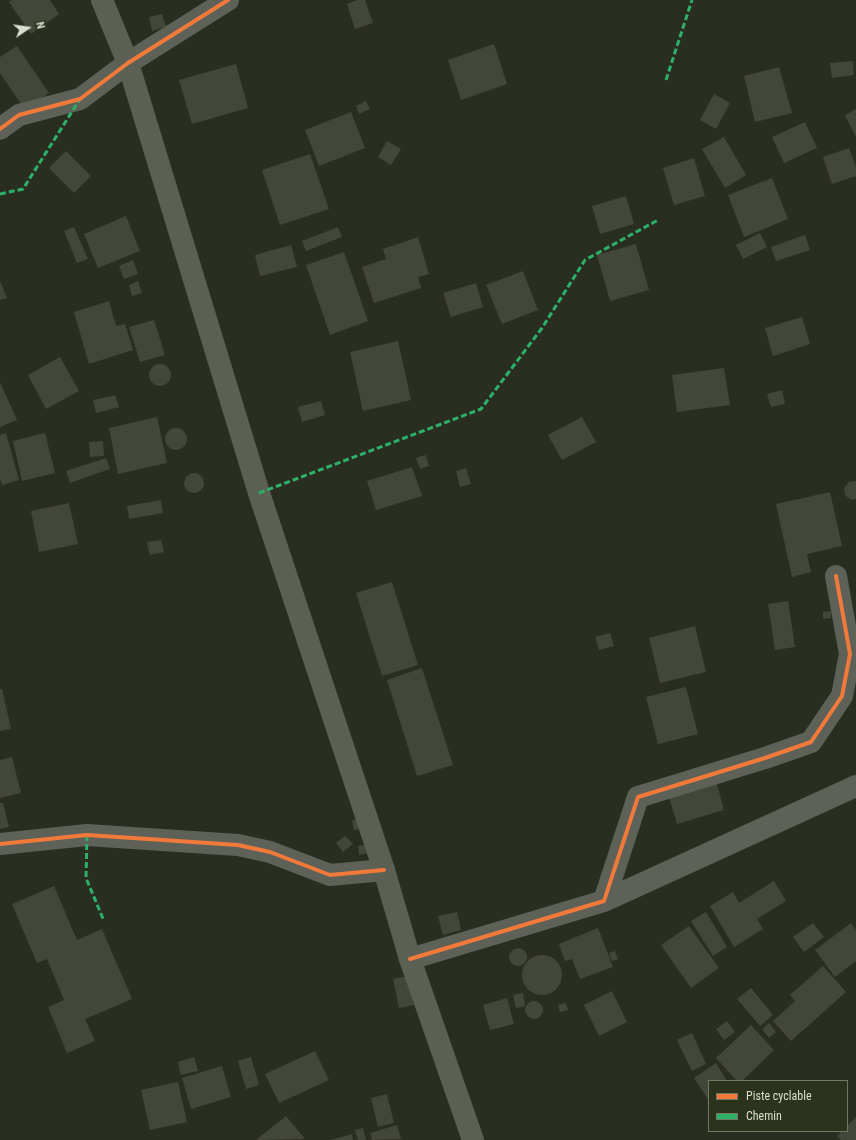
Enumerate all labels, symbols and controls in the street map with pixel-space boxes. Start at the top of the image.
north arrow [8,8,48,48]
text: N [33,20,47,30]
legend [708,1080,848,1132]
text: Piste cyclable [746,1089,812,1103]
text: Chemin [746,1109,782,1123]

